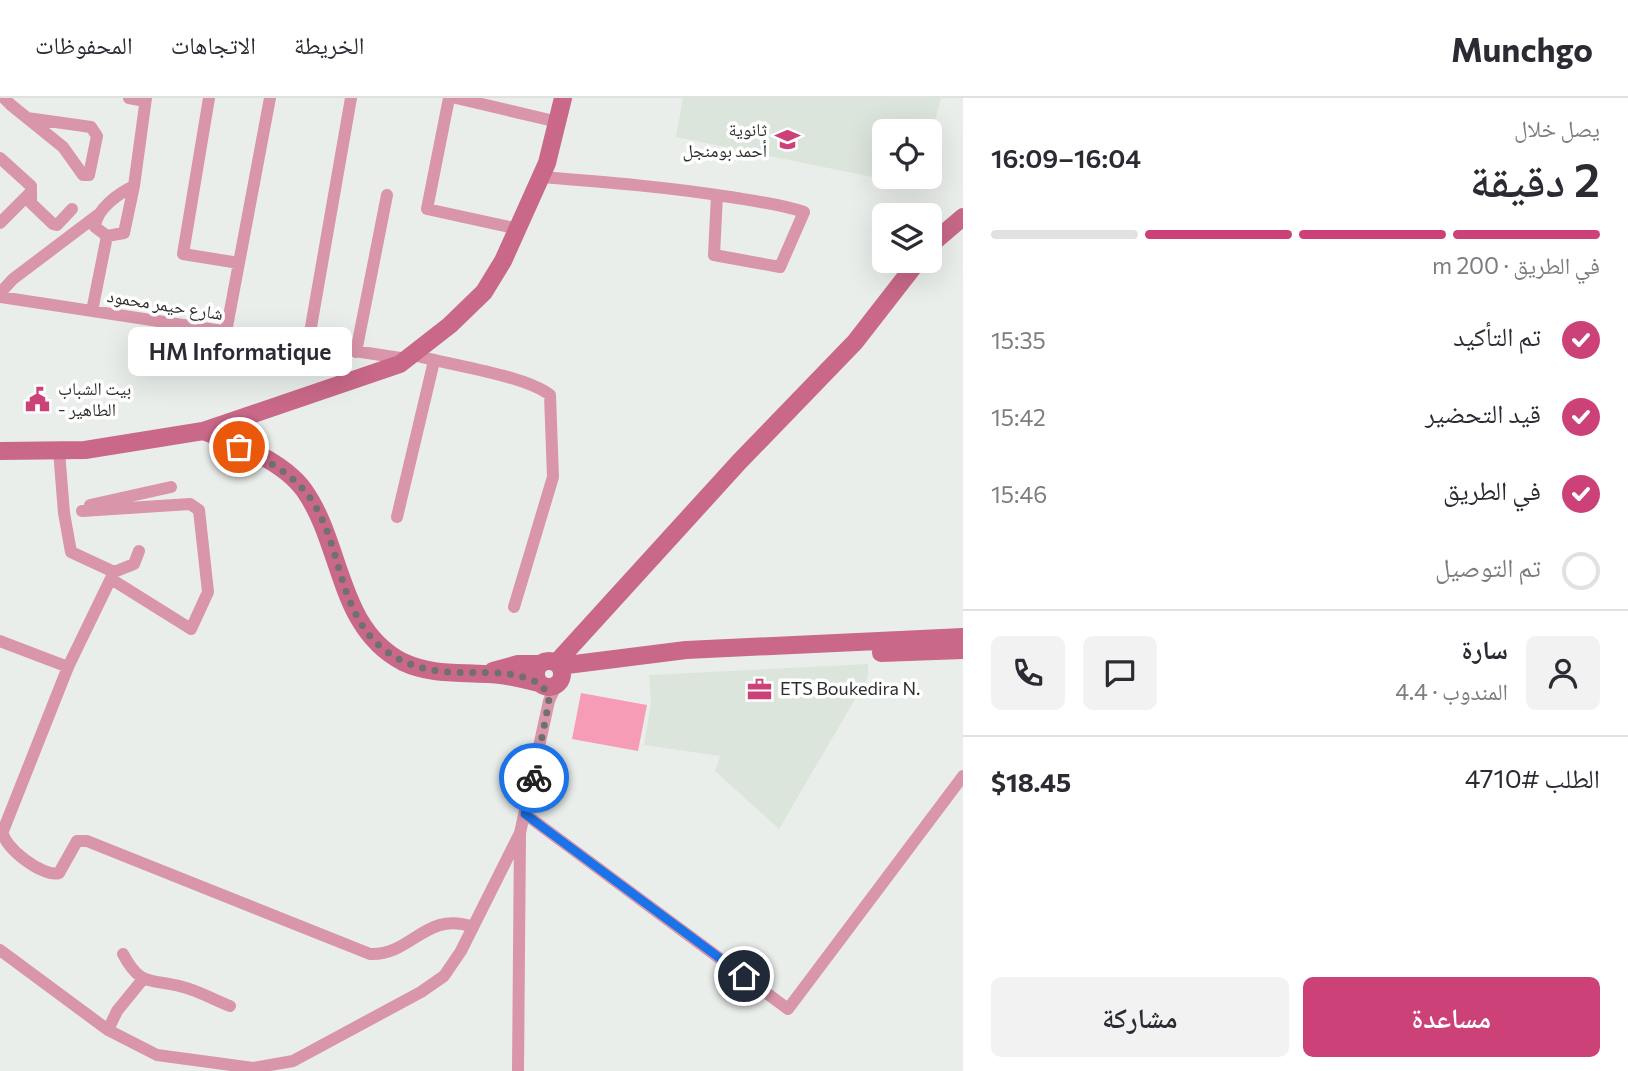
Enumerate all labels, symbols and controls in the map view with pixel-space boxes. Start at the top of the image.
text: Munchgo [1451,28,1593,69]
text: المحفوظات [35,30,133,59]
text: الاتجاهات [171,30,256,59]
text: الخريطة [294,30,365,59]
text: يصل خلال [1514,114,1600,142]
place label: ثانوية أحمد بومنجل [682,118,767,162]
map controls [872,119,942,273]
button: locate [872,119,942,189]
school or university icon: ثانوية أحمد بومنجل [773,126,801,154]
text: 16:04–16:09 [991,142,1141,173]
text: 2 دقيقة [1470,150,1600,206]
button: layers [872,203,942,273]
text: في الطريق · 200 m [1432,251,1600,279]
street label: شارع حيمر محمود [105,284,225,325]
text: تم التأكيد [1453,320,1541,351]
icon: check [1562,321,1600,359]
text: 15:35 [991,326,1046,354]
callout: HM Informatique [127,328,351,377]
text: HM Informatique [149,337,331,365]
place label: بيت الشباب - الطاهير [58,377,131,420]
public building icon: بيت الشباب - الطاهير [24,385,52,413]
text: قيد التحضير [1425,397,1541,428]
icon: check [1562,398,1600,436]
text: 15:42 [991,403,1046,431]
pin [209,417,269,477]
icon: bag [220,428,258,466]
text: في الطريق [1443,474,1541,505]
icon: check [1562,475,1600,513]
text: 15:46 [991,480,1047,508]
text: تم التوصيل [1435,551,1541,582]
text: سارة [1461,633,1508,664]
button: phone [991,636,1065,710]
button: chat [1083,636,1157,710]
button: person [1526,636,1600,710]
office icon: ETS Boukedira N. [746,675,774,703]
place label: ETS Boukedira N. [780,677,920,699]
text: المندوب · 4.4 [1395,677,1508,705]
courier [499,743,569,813]
icon: bike [515,759,553,797]
text: الطلب #4710 [1465,762,1600,793]
text: $18.45 [991,766,1071,797]
pin [714,946,774,1006]
icon: home [725,957,763,995]
button: مشاركة [991,977,1289,1057]
button: مساعدة [1303,977,1600,1057]

